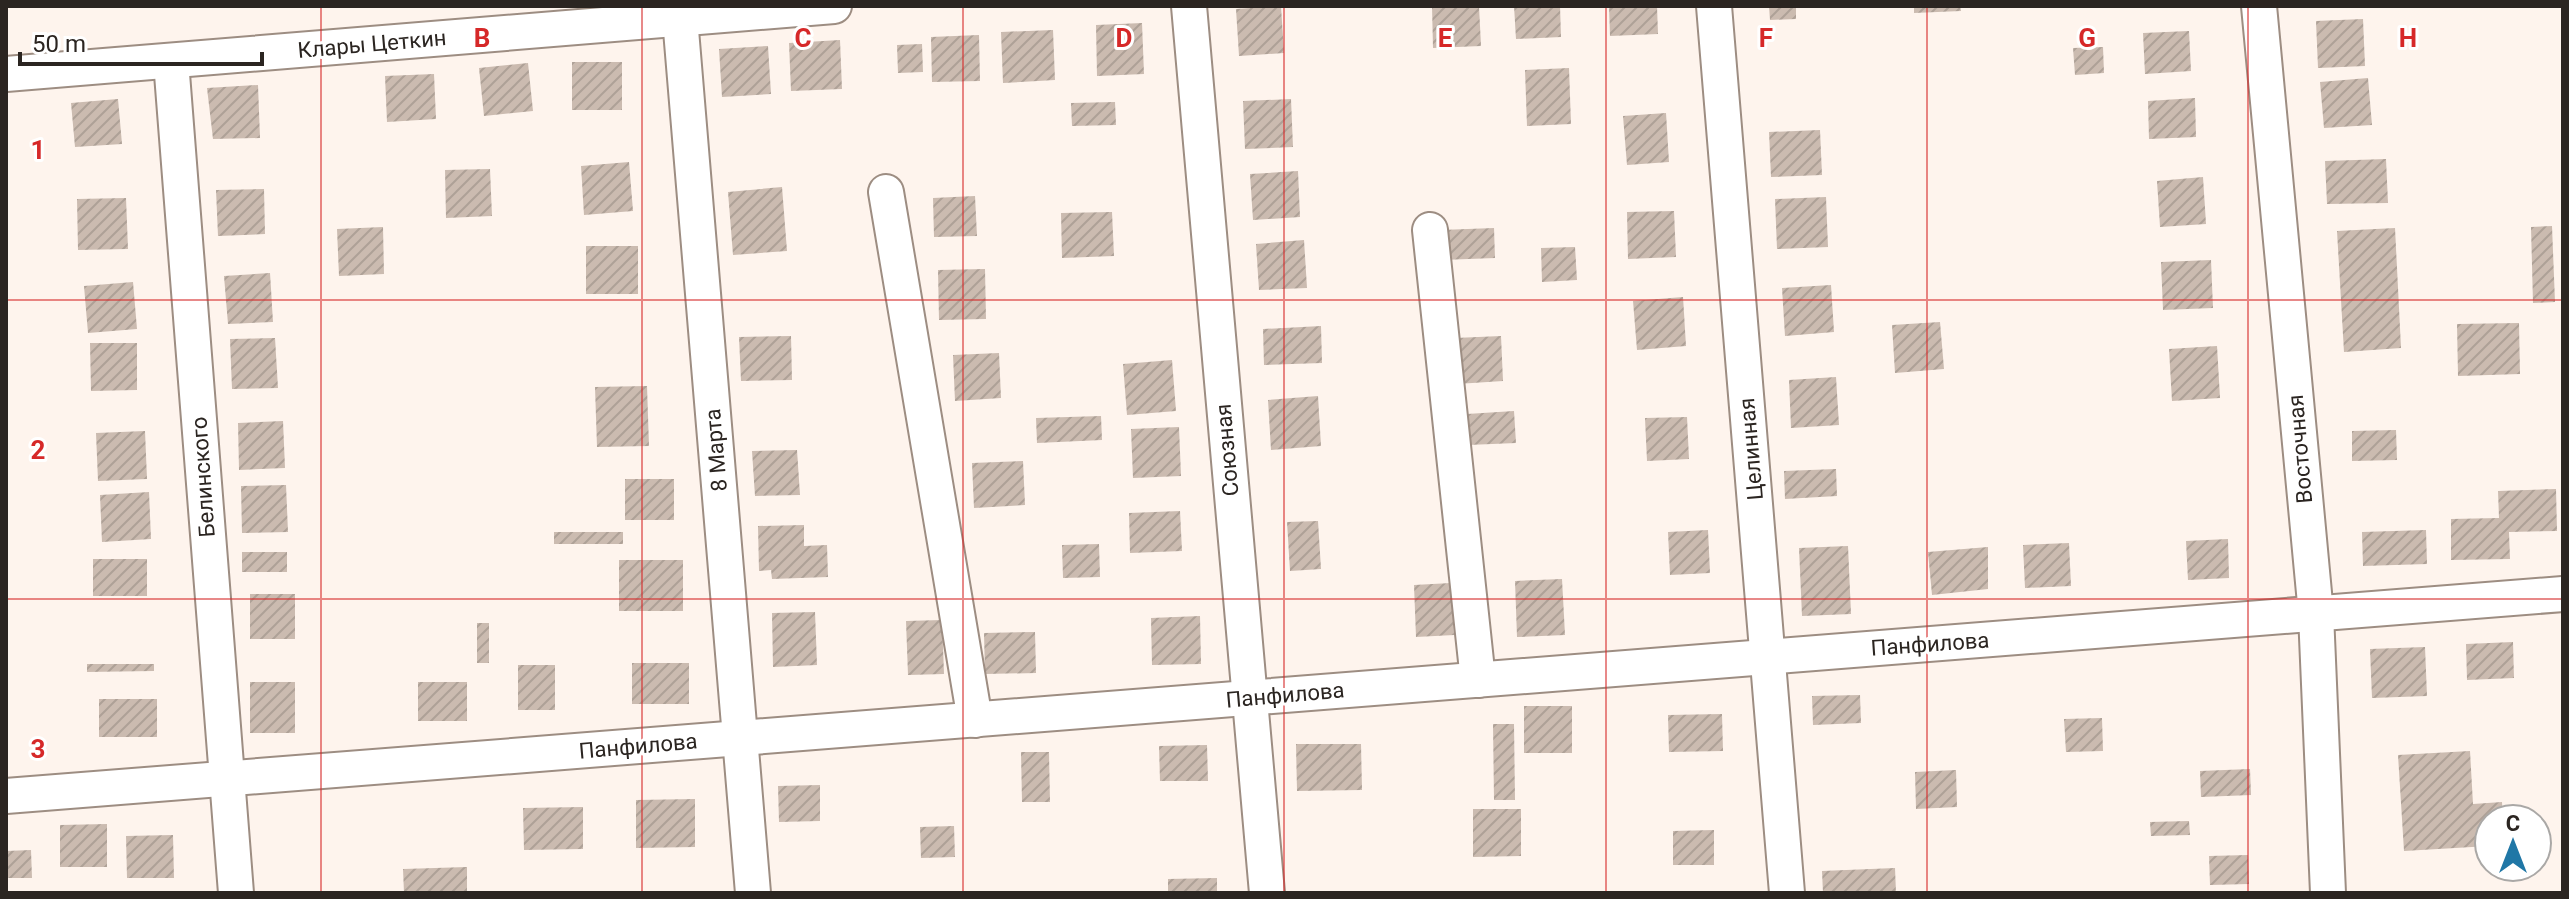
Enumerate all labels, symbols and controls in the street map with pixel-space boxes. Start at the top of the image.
scale bar [20,16,262,66]
text: B [474,23,490,53]
text: C [794,23,812,53]
text: D [1116,23,1132,53]
text: E [1438,23,1453,53]
text: F [1759,23,1773,53]
text: G [2078,23,2096,53]
text: H [2399,23,2417,53]
street label: Клары Цеткин [297,25,447,63]
text: 50 m [32,30,86,58]
text: 1 [31,135,45,165]
street label: Восточная [2283,394,2317,504]
street label: Целинная [1734,397,1768,501]
street label: Союзная [1211,403,1243,497]
street label: 8 Марта [700,408,732,492]
street label: Белинского [186,416,220,538]
text: 2 [31,435,45,465]
street label: Панфилова [1870,627,1990,661]
street label: Панфилова [1225,677,1345,713]
street label: Панфилова [578,728,698,764]
text: 3 [31,734,45,764]
north arrow [2473,803,2553,883]
text: С [2506,811,2520,836]

